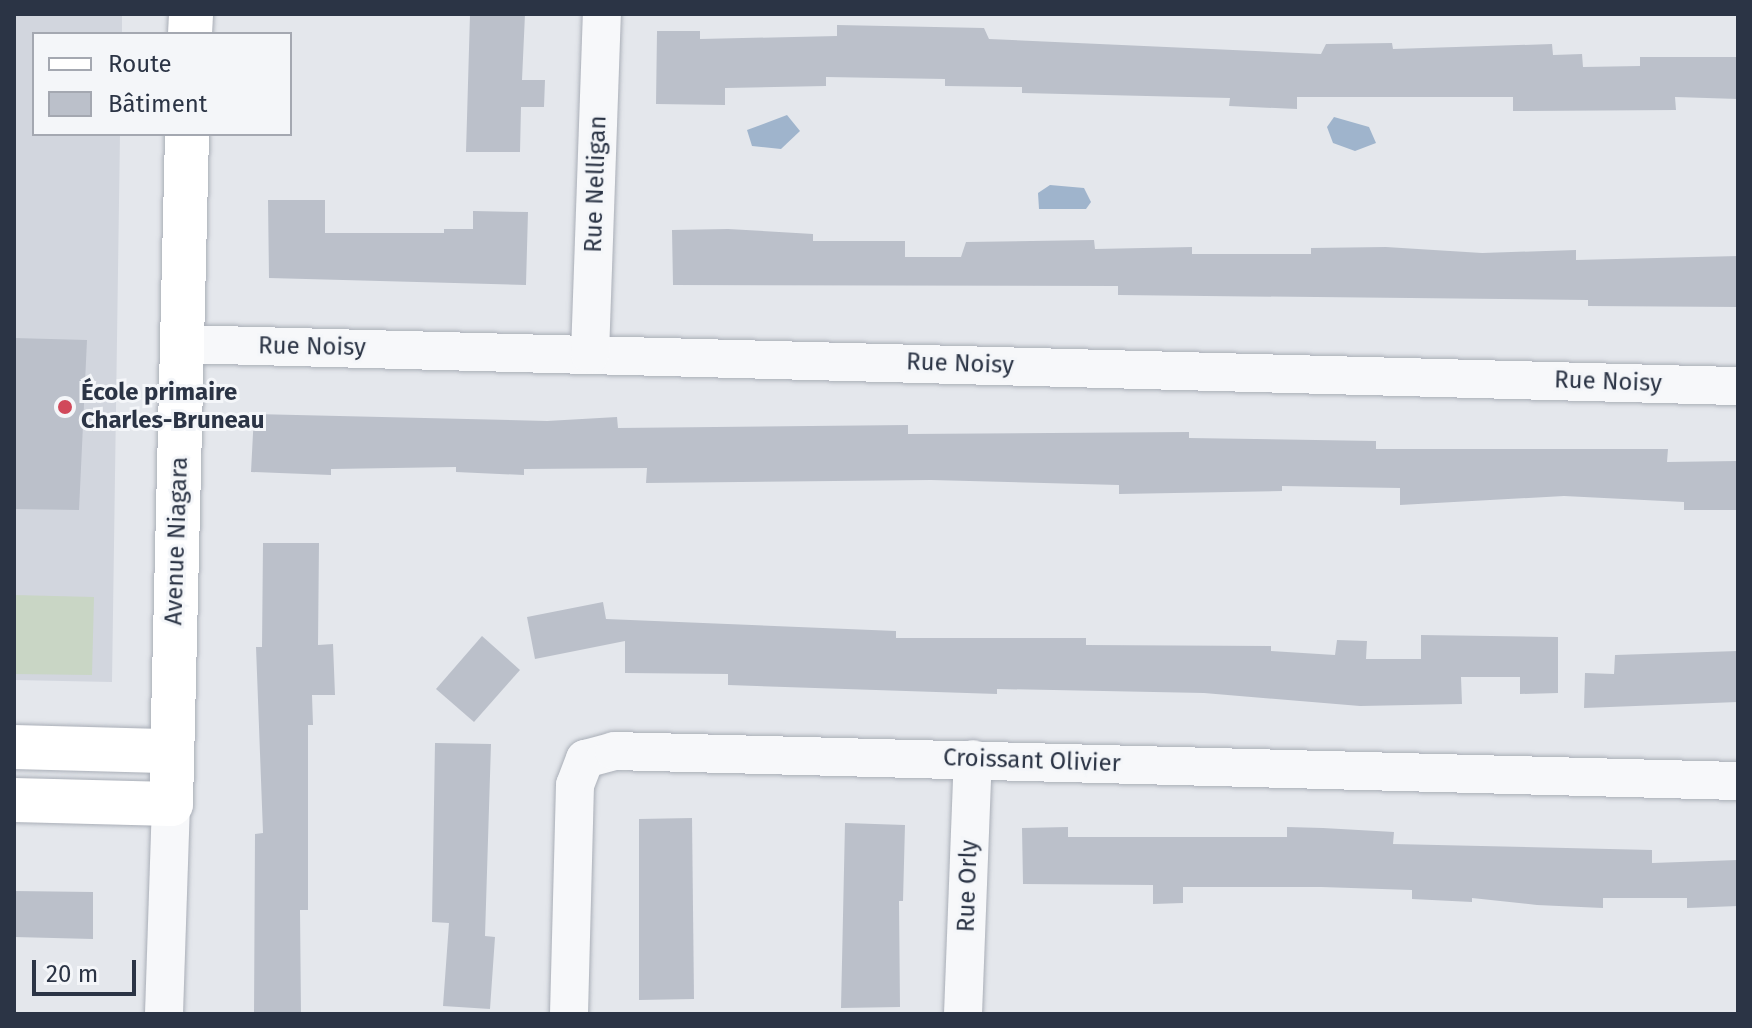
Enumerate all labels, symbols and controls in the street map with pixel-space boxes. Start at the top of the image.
legend [32,32,292,136]
text: Route [108,50,172,78]
text: Bâtiment [108,90,207,118]
street label: Rue Nelligan [579,115,613,253]
street label: Rue Noisy [258,332,366,362]
street label: Rue Noisy [906,348,1014,380]
street label: Rue Noisy [1554,366,1662,398]
place label: École primaire Charles-Bruneau [81,379,264,435]
marker: École primaire Charles-Bruneau [56,398,74,416]
street label: Avenue Niagara [160,456,194,626]
street label: Croissant Olivier [943,744,1121,778]
street label: Rue Orly [952,839,984,933]
scale bar [36,944,140,994]
text: 20 m [46,960,98,988]

